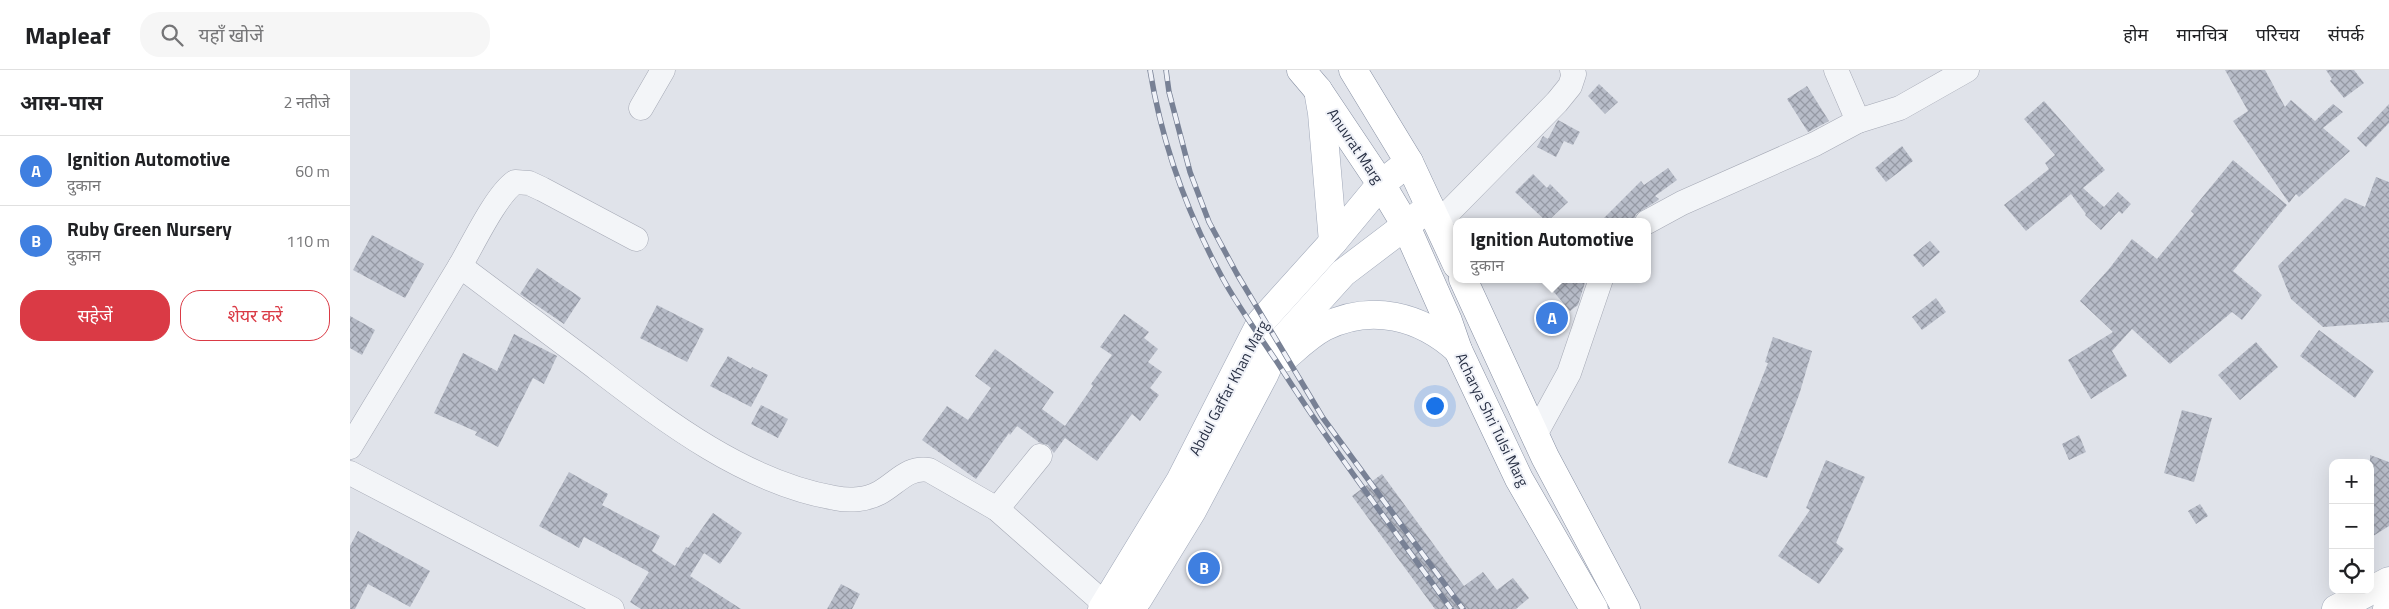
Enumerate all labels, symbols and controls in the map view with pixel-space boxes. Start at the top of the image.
search box [140,12,490,57]
text: Mapleaf [25,17,110,53]
text: यहाँ खोजें [198,20,263,49]
icon: search [158,21,186,49]
text: होम [2123,21,2148,48]
text: मानचित्र [2176,21,2228,48]
text: परिचय [2256,21,2300,48]
text: संपर्क [2328,21,2364,48]
text: आस-पास [20,86,103,118]
text: 2 नतीजे [284,90,330,114]
street label: Anuvrat Marg [1322,103,1389,188]
text: Ignition Automotive [67,144,230,173]
text: A [31,159,41,183]
text: 60 m [295,159,330,183]
text: दुकान [67,173,101,197]
text: Ruby Green Nursery [67,214,232,243]
popup [1453,218,1651,283]
text: Ignition Automotive [1470,224,1634,253]
text: B [31,229,41,253]
text: 110 m [286,229,330,253]
text: दुकान [67,243,101,267]
text: दुकान [1470,253,1504,277]
button: सहेजें [20,290,170,341]
button: शेयर करें [180,290,330,341]
pin: A [1536,299,1568,337]
street label: Abdul Gaffar Khan Marg [1183,316,1274,460]
street label: Acharya Shri Tulsi Marg [1450,349,1535,491]
your location [1422,393,1448,419]
map controls [2329,459,2374,594]
button: + [2329,459,2374,504]
button: − [2329,504,2374,549]
pin: B [1188,549,1220,587]
button: locate [2329,549,2374,594]

